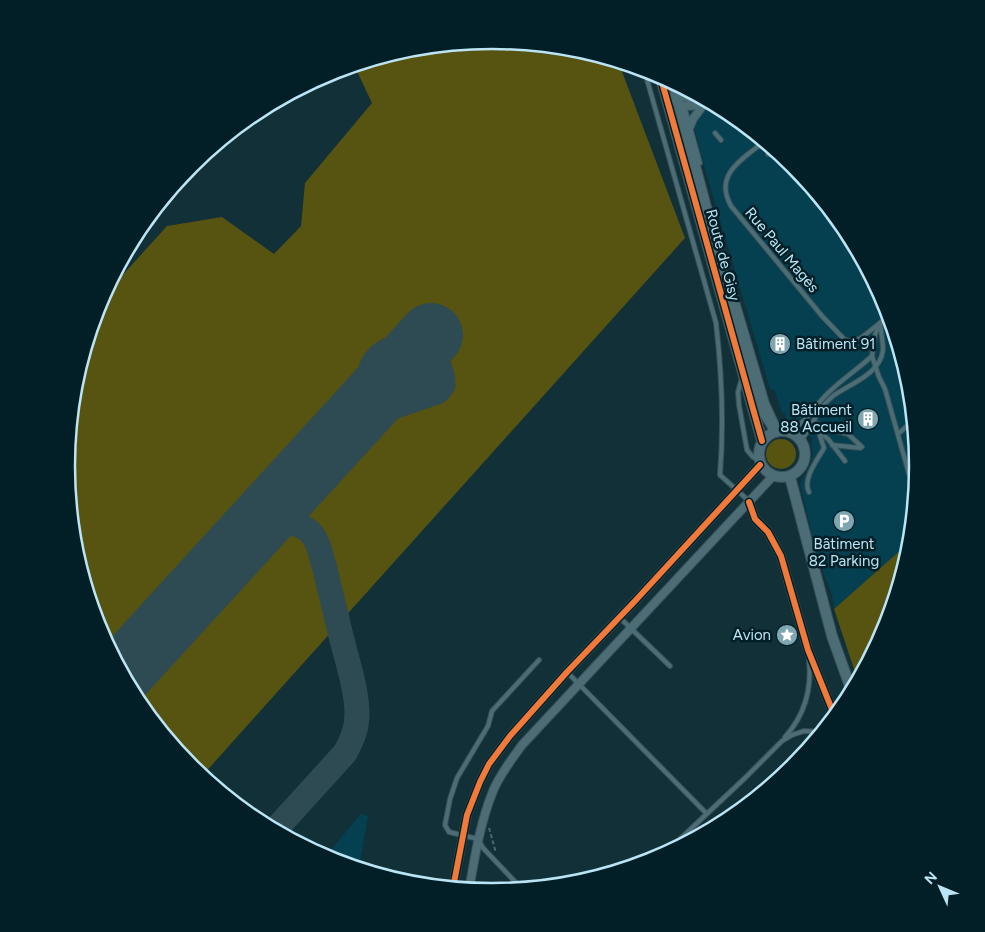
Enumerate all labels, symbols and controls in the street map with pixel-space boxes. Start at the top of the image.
street label: Rue Paul Magès [741,204,823,296]
street label: Route de Gisy [702,207,744,303]
building icon: Bâtiment 91 [768,332,792,356]
place label: Bâtiment 91 [796,335,875,353]
place label: Bâtiment 88 Accueil [780,401,852,436]
building icon: Bâtiment 88 Accueil [856,407,880,431]
parking icon: Bâtiment 82 Parking [832,509,856,533]
place label: Bâtiment 82 Parking [809,535,879,570]
place icon: Avion [775,623,799,647]
place label: Avion [733,626,771,644]
north arrow [915,862,965,912]
text: N [921,869,941,888]

